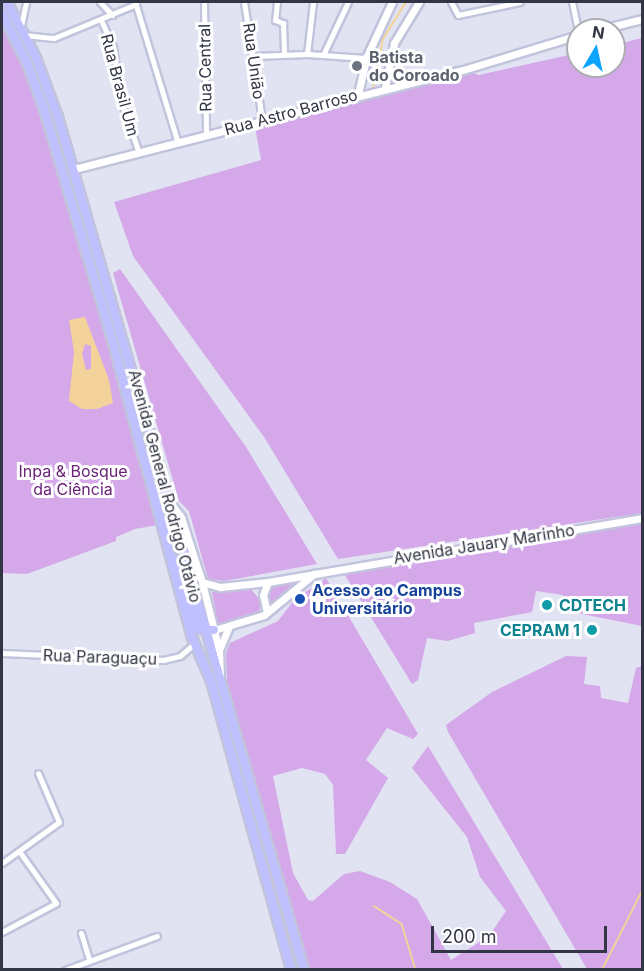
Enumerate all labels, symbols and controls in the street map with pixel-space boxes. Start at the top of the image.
north arrow [566,18,626,78]
text: N [591,21,606,43]
street label: Rua União [239,22,269,100]
street label: Rua Central [195,24,215,112]
street label: Rua Brasil Um [97,32,143,138]
place label: Batista do Coroado [369,47,460,85]
marker: Batista do Coroado [350,59,364,73]
street label: Rua Astro Barroso [222,85,360,139]
street label: Avenida General Rodrigo Otávio [125,367,205,605]
park label: Inpa & Bosque da Ciência [18,461,128,499]
street label: Avenida Jauary Marinho [392,520,576,568]
place label: Acesso ao Campus Universitário [312,580,462,618]
marker: Acesso ao Campus Universitário [293,592,307,606]
place label: CDTECH [559,595,626,615]
marker: CDTECH [540,598,554,612]
place label: CEPRAM 1 [500,620,580,640]
marker: CEPRAM 1 [585,623,599,637]
street label: Rua Paraguaçu [43,645,157,669]
scale bar [434,914,610,952]
text: 200 m [442,926,497,947]

